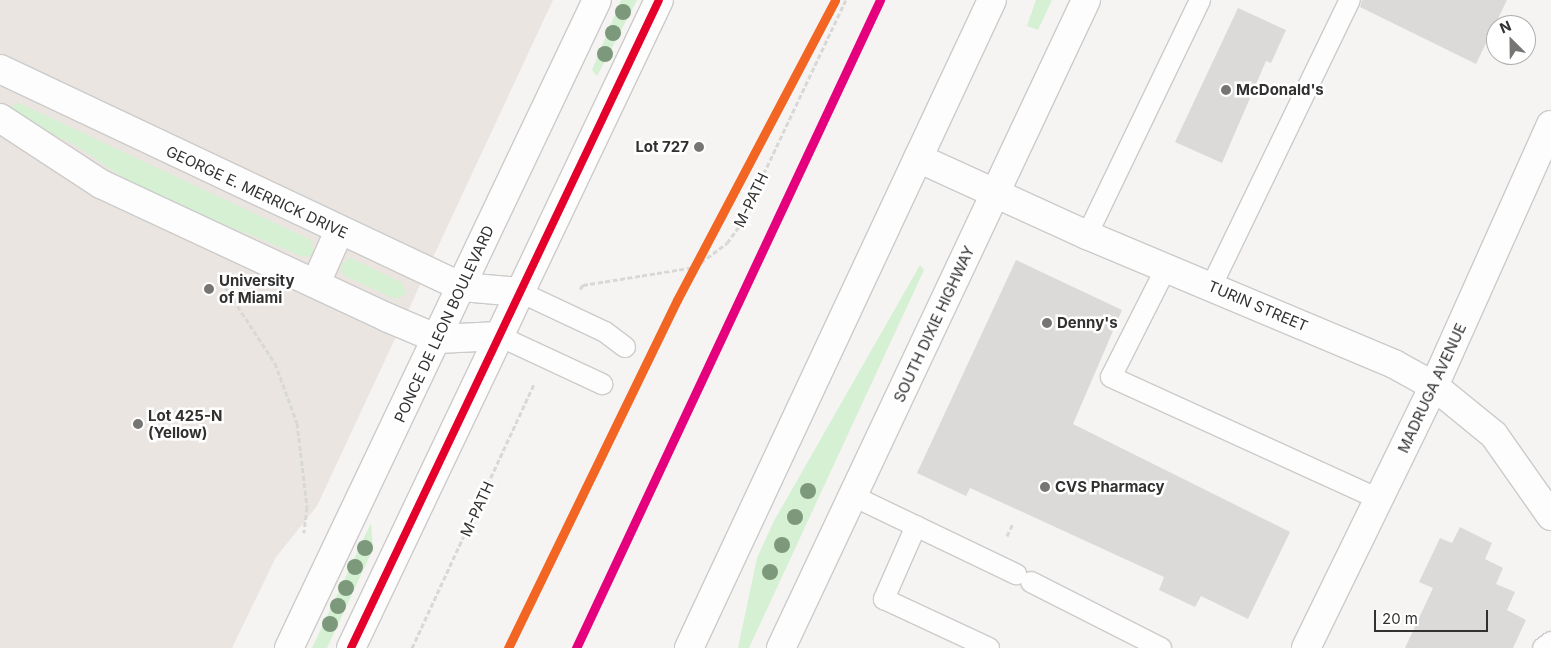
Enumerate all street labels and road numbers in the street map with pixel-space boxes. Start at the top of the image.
street label: GEORGE E. MERRICK DRIVE [163,142,351,242]
street label: M-PATH [730,170,772,230]
street label: PONCE DE LEON BOULEVARD [390,223,498,425]
street label: SOUTH DIXIE HIGHWAY [890,243,978,405]
street label: TURIN STREET [1205,277,1311,335]
street label: MADRUGA AVENUE [1394,320,1470,456]
street label: M-PATH [456,479,498,539]

